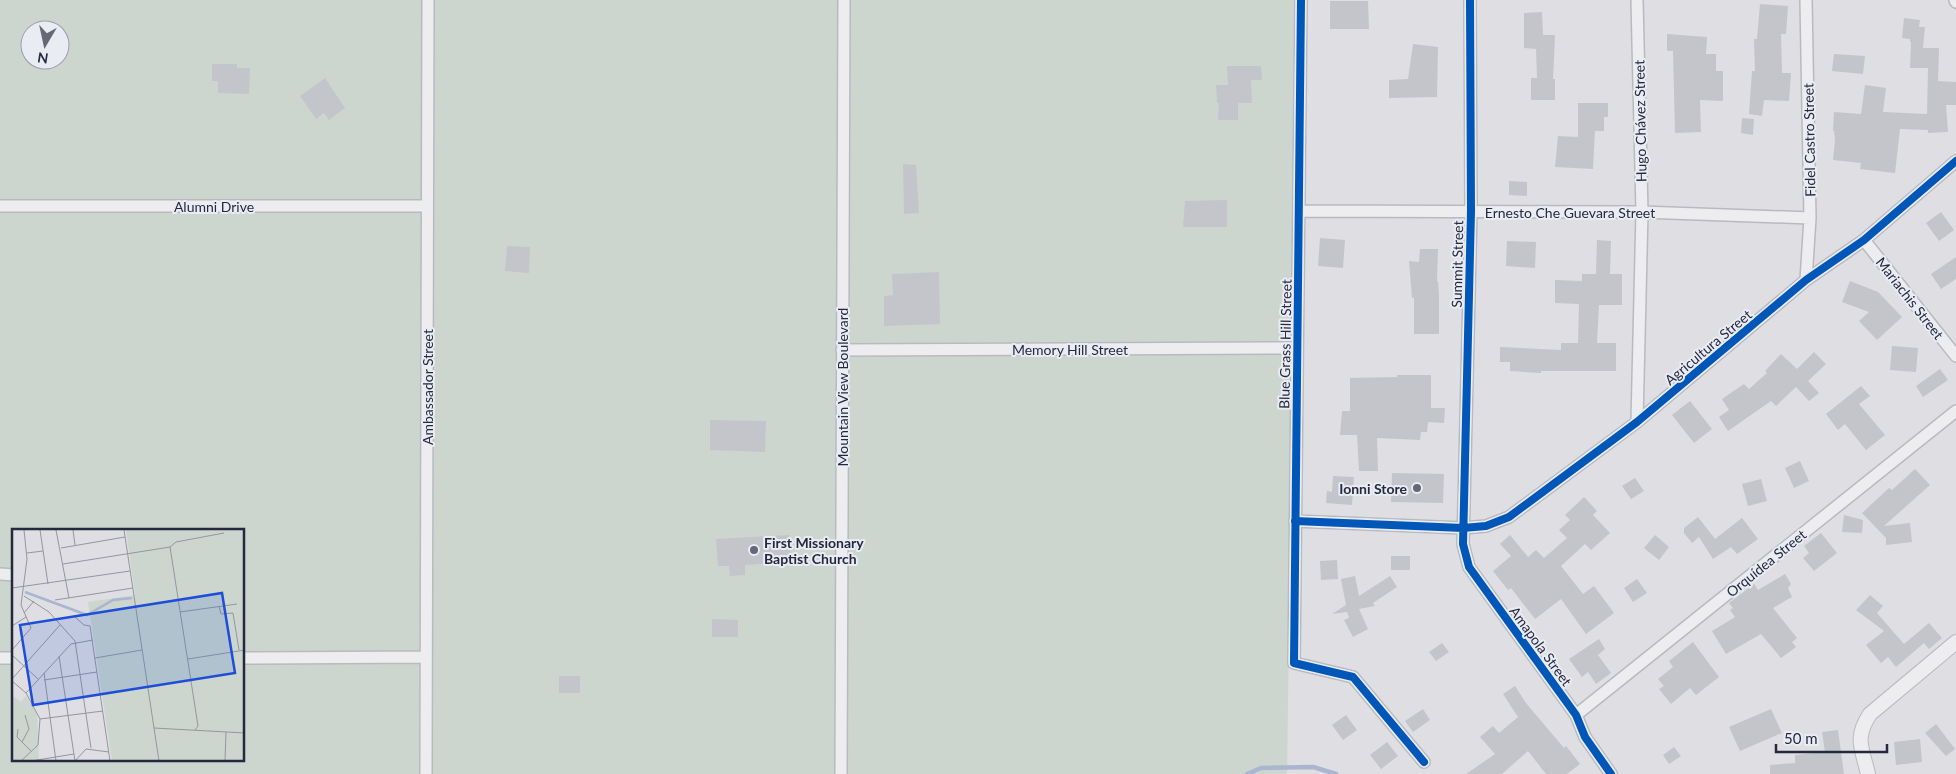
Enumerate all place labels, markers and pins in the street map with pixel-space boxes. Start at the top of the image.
place label: Ionni Store [1339,480,1408,497]
marker: Ionni Store [1411,482,1423,494]
place label: First Missionary Baptist Church [764,534,864,567]
marker: First Missionary Baptist Church [748,544,760,556]

